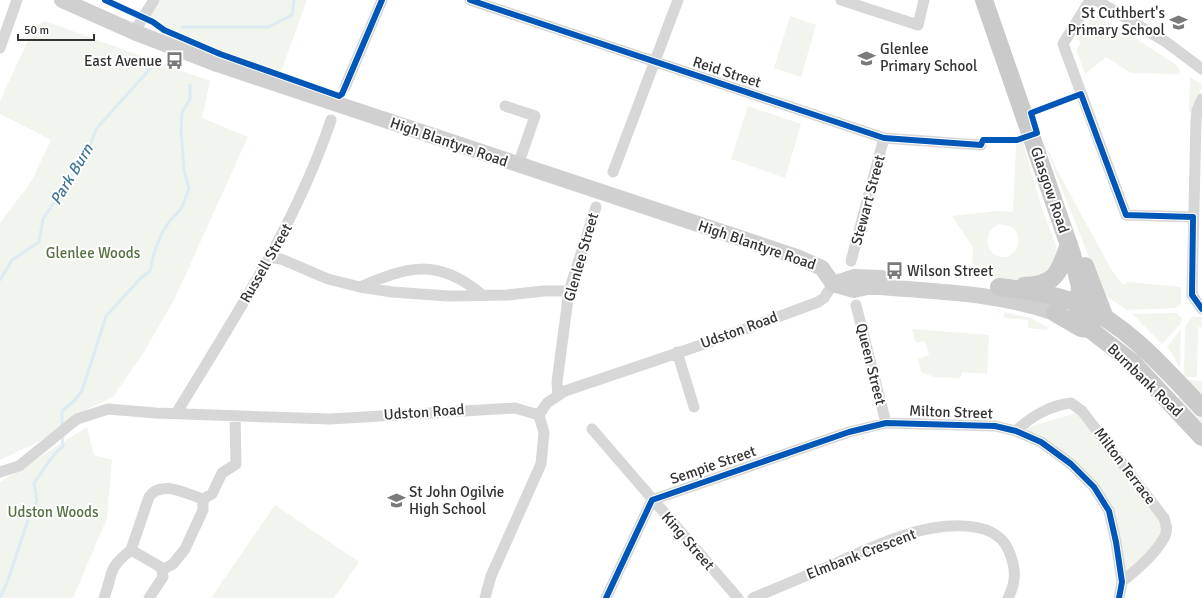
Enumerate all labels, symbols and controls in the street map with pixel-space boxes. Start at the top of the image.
place label: St Cuthbert's Primary School [1068,4,1165,39]
school or university icon: St Cuthbert's Primary School [1168,12,1188,32]
scale bar [18,16,94,42]
text: 50 m [24,23,49,38]
place label: Glenlee Primary School [880,40,977,75]
school or university icon: Glenlee Primary School [857,48,877,68]
bus stop icon: East Avenue [165,51,185,71]
place label: East Avenue [84,52,162,70]
street label: Reid Street [691,53,763,91]
street label: High Blantyre Road [388,113,510,171]
water label: Park Burn [46,139,98,209]
street label: Glasgow Road [1027,144,1073,236]
street label: Stewart Street [847,153,889,247]
street label: Glenlee Street [560,211,602,303]
street label: High Blantyre Road [696,216,818,274]
street label: Russell Street [236,220,296,306]
park label: Glenlee Woods [46,244,141,262]
bus stop icon: Wilson Street [884,261,904,281]
place label: Wilson Street [907,262,993,280]
street label: Udston Road [698,308,780,352]
street label: Queen Street [852,321,890,407]
street label: Burnbank Road [1104,340,1186,420]
street label: Udston Road [383,400,465,424]
street label: Milton Street [909,402,993,422]
street label: Milton Terrace [1090,424,1160,508]
street label: Sempie Street [668,442,758,488]
place label: St John Ogilvie High School [409,483,504,518]
school or university icon: St John Ogilvie High School [386,491,406,511]
park label: Udston Woods [7,503,99,521]
street label: King Street [658,508,718,574]
street label: Elmbank Crescent [804,525,918,583]

